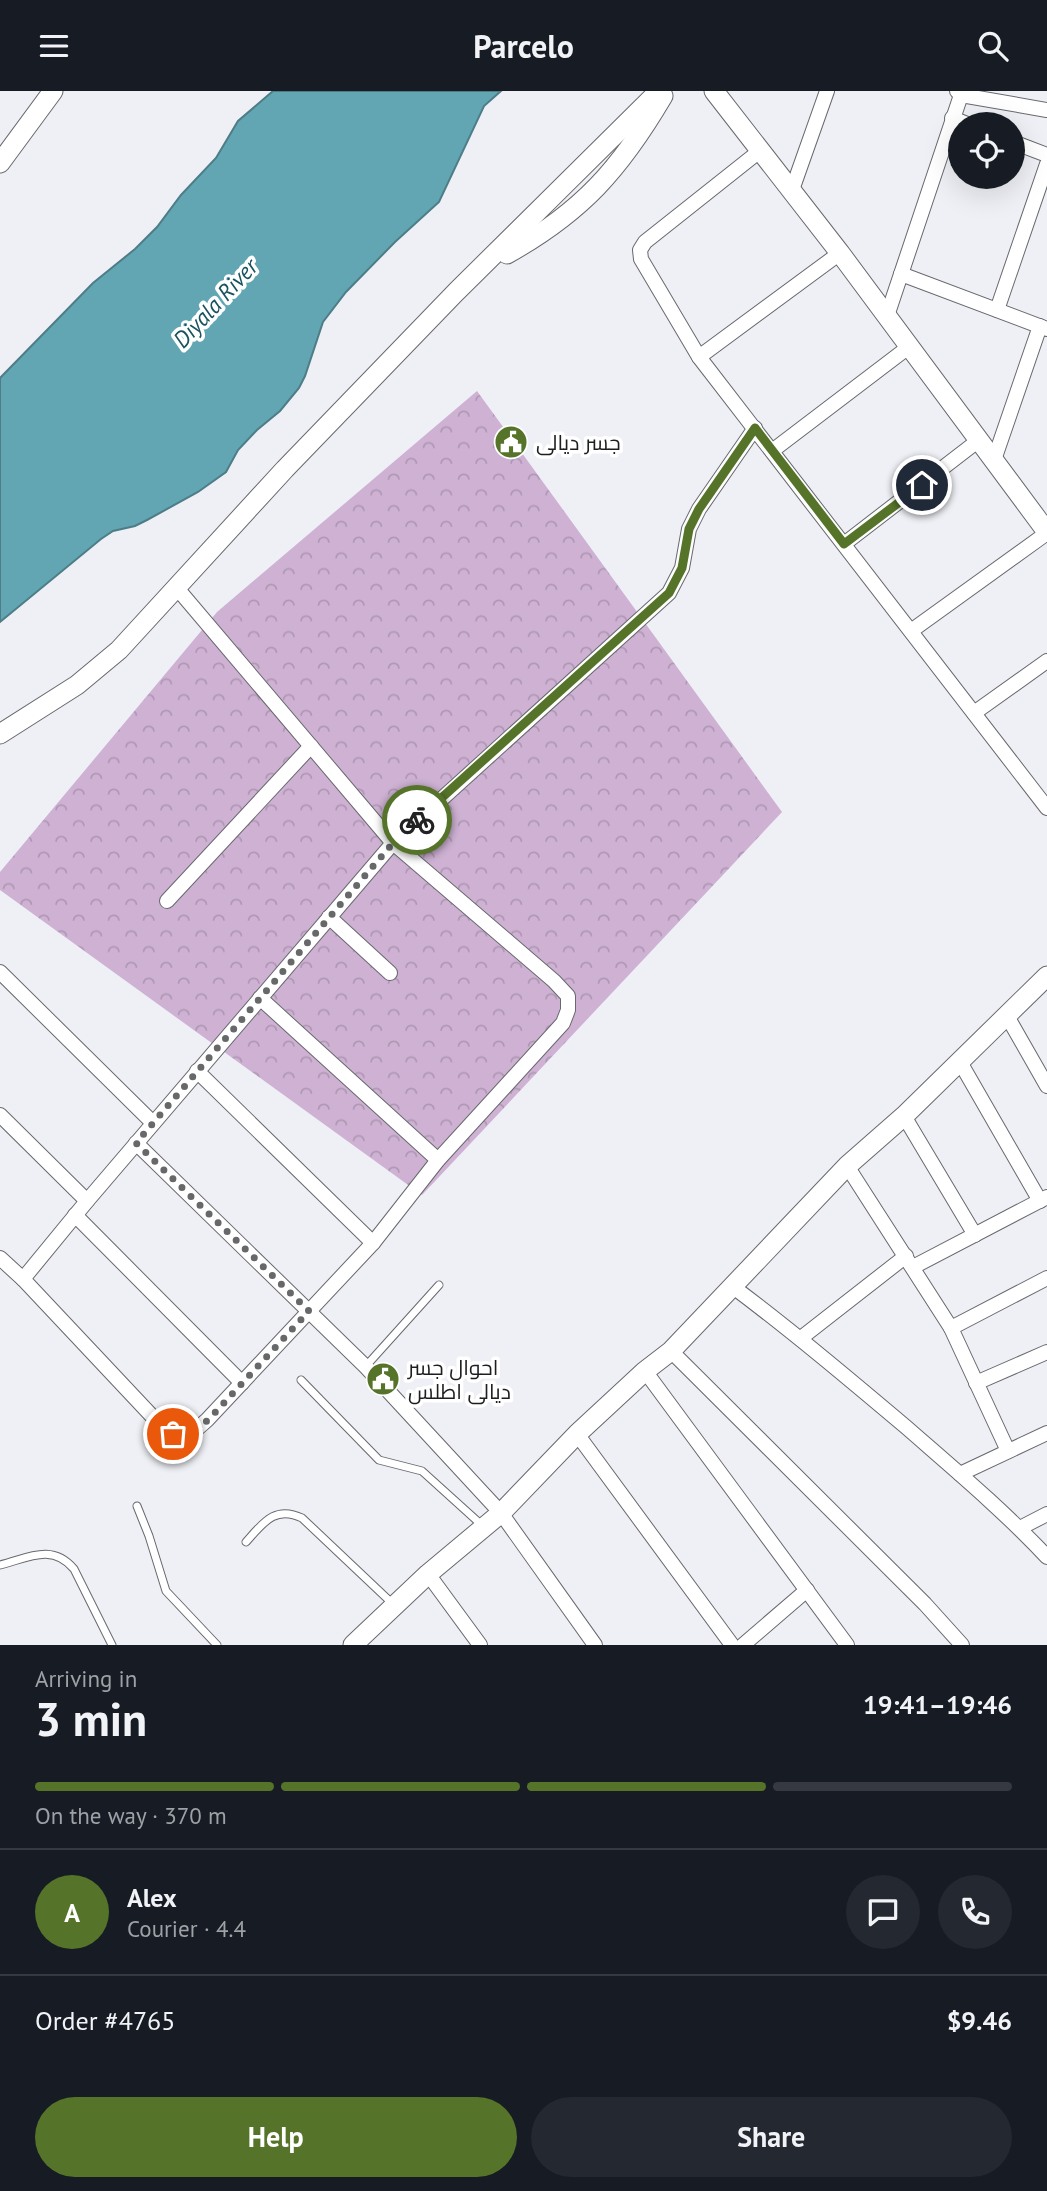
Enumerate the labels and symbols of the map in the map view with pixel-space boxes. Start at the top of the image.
water label: Diyala River [166,251,265,354]
public building icon: جسر ديالى [492,423,530,461]
place label: جسر ديالى [536,429,621,456]
pin [892,455,952,515]
courier [382,785,452,855]
place label: احوال جسر ديالى اطلس [407,1354,511,1405]
public building icon: احوال جسر ديالى اطلس [364,1360,402,1398]
pin [143,1404,203,1464]

